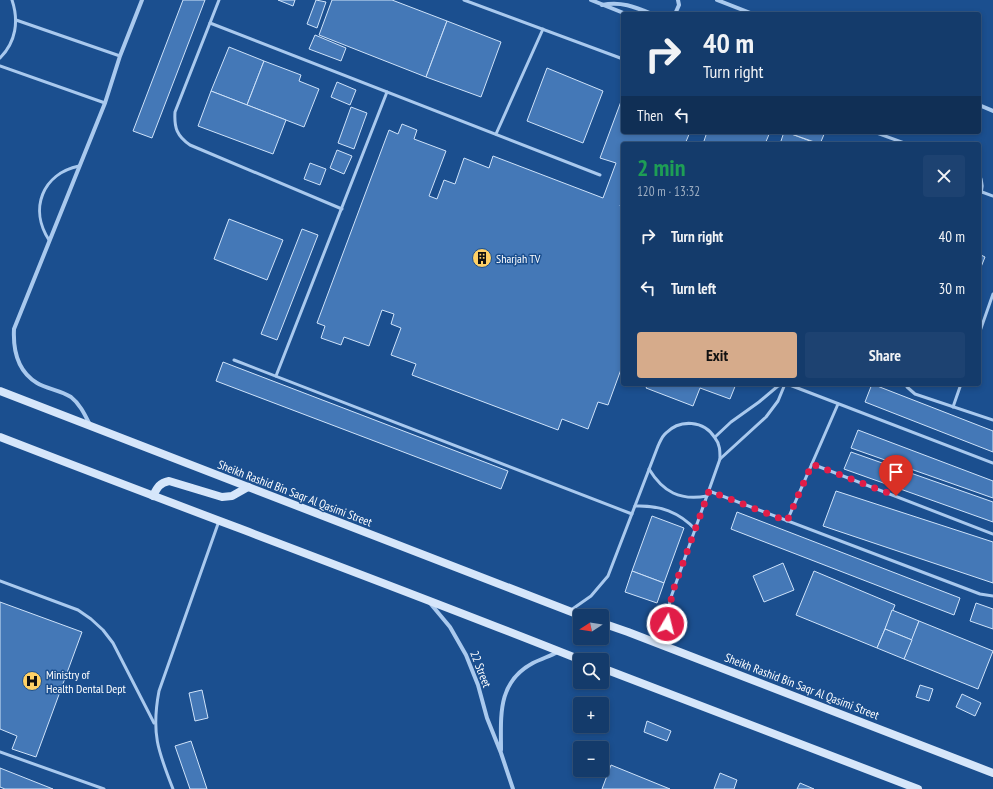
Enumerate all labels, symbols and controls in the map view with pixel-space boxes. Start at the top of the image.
text: 40 m [703,24,754,61]
icon: right [637,28,689,80]
text: Turn right [703,60,763,83]
icon: left [671,104,693,126]
text: Then [637,106,663,125]
text: 2 min [637,152,685,183]
button: close [923,155,965,197]
text: 120 m · 13:32 [637,183,700,200]
icon: right [637,225,659,247]
text: Turn right [671,227,723,246]
text: 40 m [939,227,965,246]
building icon: Sharjah TV [471,247,493,269]
place label: Sharjah TV [496,251,541,266]
icon: left [637,277,659,299]
text: Turn left [671,279,716,298]
text: 30 m [939,279,965,298]
button: Exit [637,332,797,378]
button: Share [805,332,965,378]
pin [879,455,913,496]
street label: Sheikh Rashid Bin Saqr Al Qasimi Street [216,457,375,530]
icon: arrive [885,461,907,483]
position arrow [646,603,688,645]
north arrow [573,609,609,645]
map controls [573,609,609,777]
street label: 22 Street [467,648,495,690]
street label: Sheikh Rashid Bin Saqr Al Qasimi Street [723,650,882,723]
button: search [573,653,609,689]
place label: Ministry of Health Dental Dept [46,667,127,696]
hospital icon: Ministry of Health Dental Dept [21,670,43,692]
button: + [573,697,609,733]
button: − [573,741,609,777]

